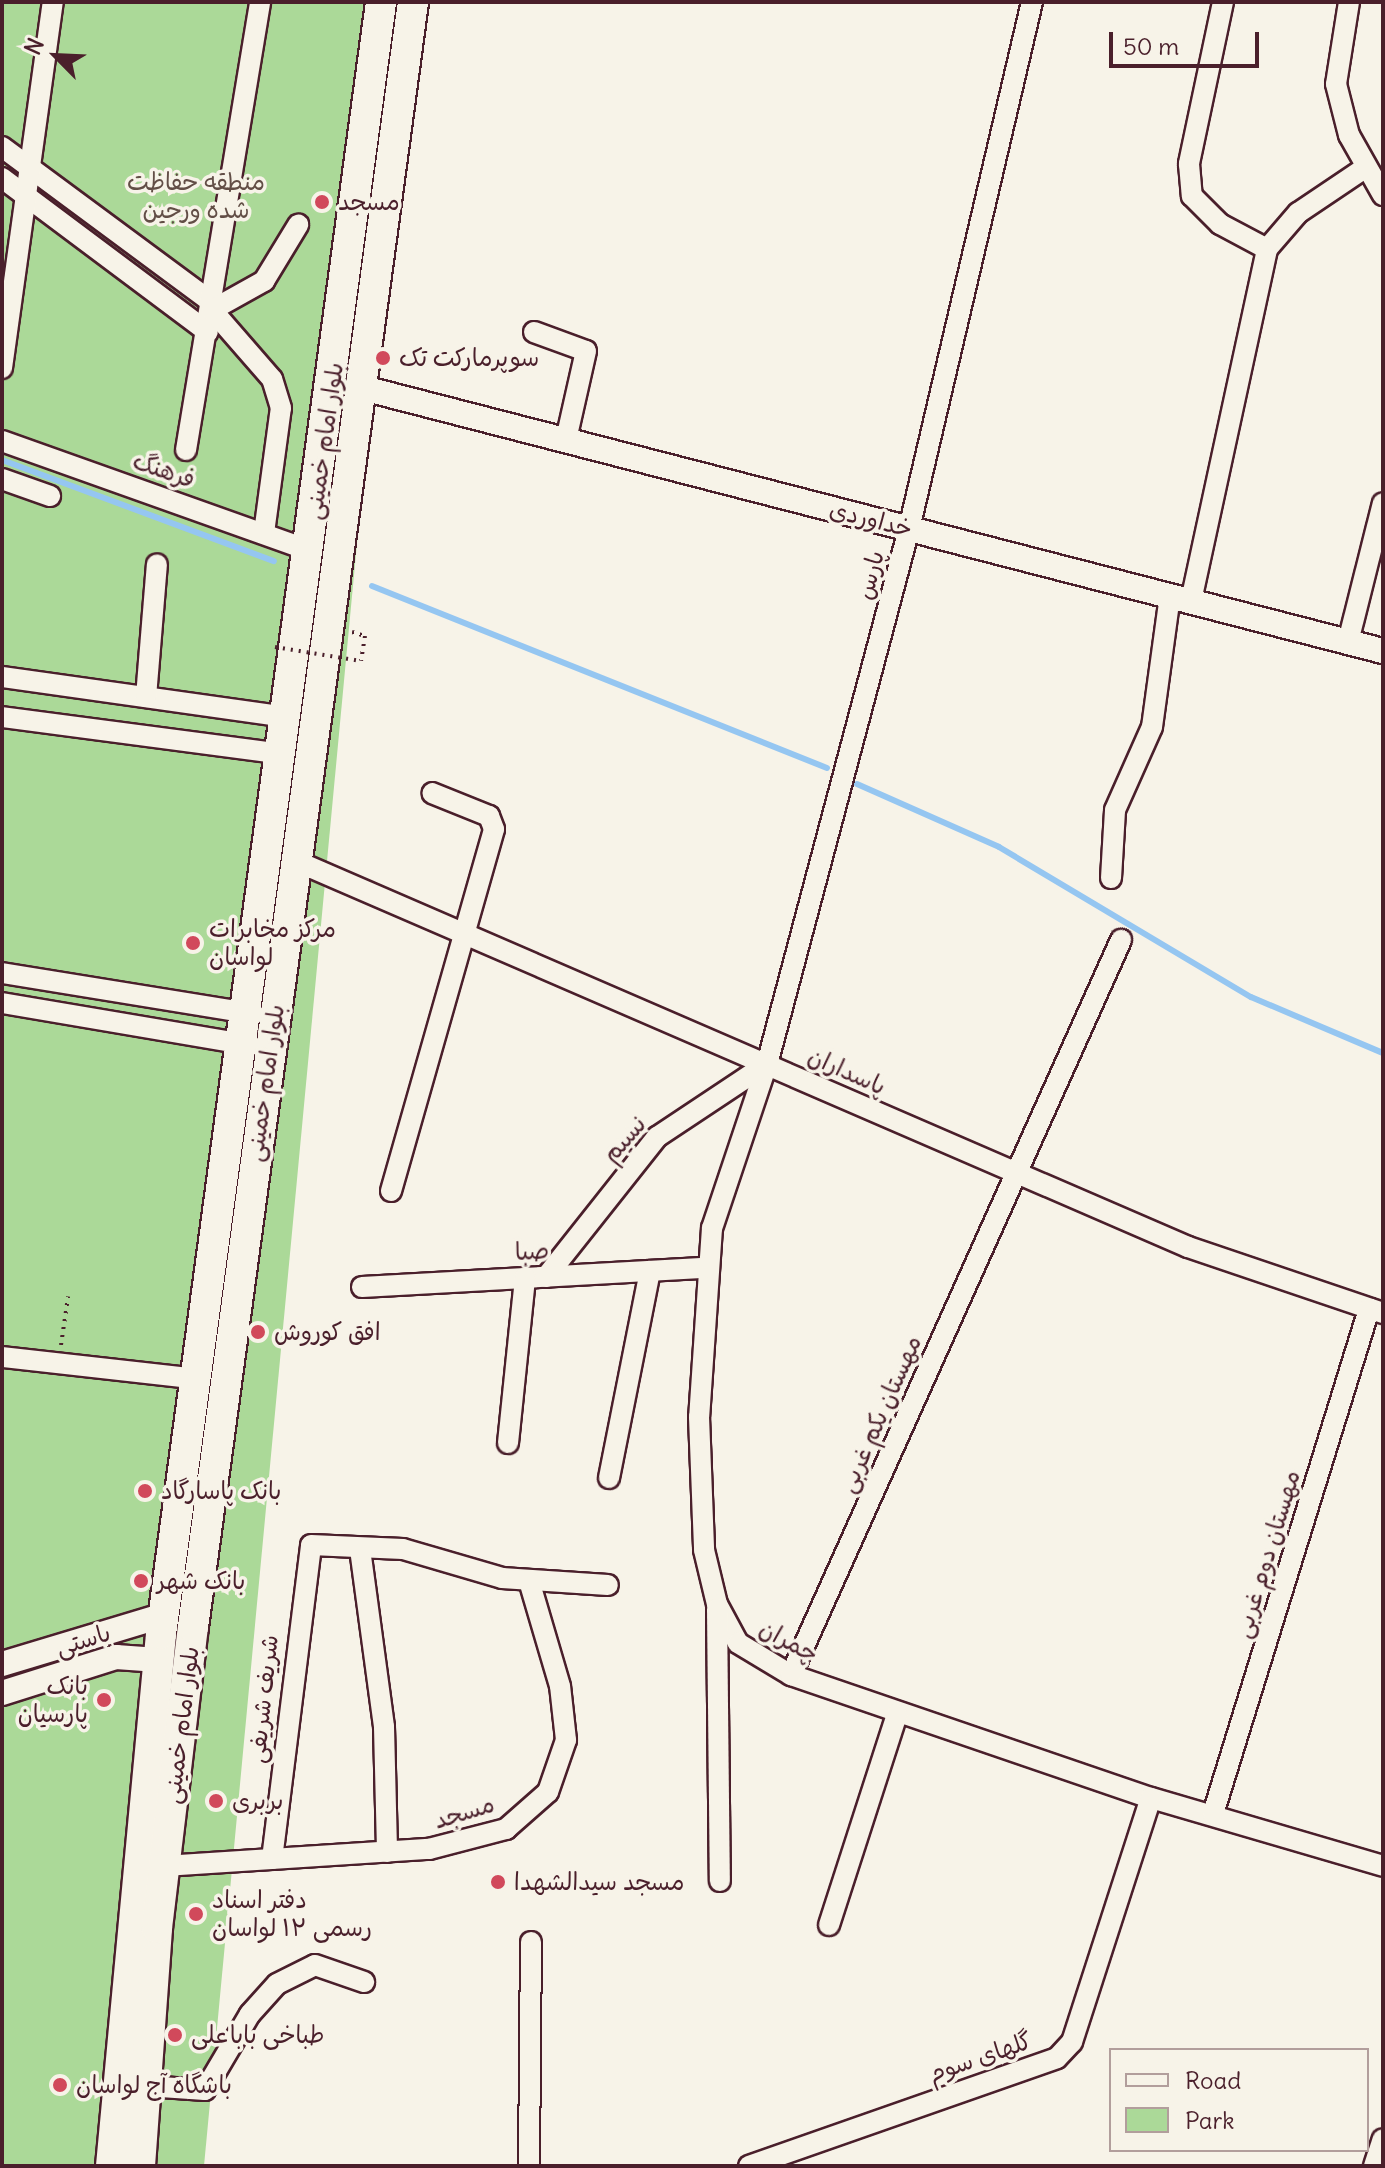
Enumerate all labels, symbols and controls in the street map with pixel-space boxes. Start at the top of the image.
north arrow [16,16,96,96]
scale bar [1113,16,1263,66]
text: 50 m [1123,31,1179,61]
text: N [18,34,50,59]
park label: منطقه حفاظت شده ورجین [127,168,265,224]
place label: مسجد [338,188,400,216]
marker: مسجد [313,193,331,211]
place label: سوپرمارکت تک [399,344,539,372]
marker: سوپرمارکت تک [374,349,392,367]
street label: بلوار امام خمینی [299,361,349,521]
street label: فرهنگ [129,446,199,494]
street label: خداوردی [826,495,916,543]
street label: پارس [850,547,890,603]
place label: مرکز مخابرات لواسان [209,915,336,971]
marker: مرکز مخابرات لواسان [184,934,202,952]
street label: بلوار امام خمینی [240,1003,290,1163]
street label: پاسداران [804,1041,890,1101]
street label: نسیم [596,1110,652,1168]
street label: صبا [514,1236,550,1266]
place label: افق کوروش [274,1318,381,1346]
marker: افق کوروش [249,1323,267,1341]
street label: مهستان یکم غربی [832,1331,928,1497]
street label: مهستان دوم غربی [1228,1467,1306,1641]
place label: بانک پاسارگاد [161,1477,282,1505]
marker: بانک پاسارگاد [136,1482,154,1500]
place label: بانک شهر [157,1567,245,1595]
marker: بانک شهر [132,1572,150,1590]
street label: چمران [755,1614,823,1668]
street label: باستی [52,1618,114,1662]
street label: شریف شریفی [242,1633,284,1765]
street label: بلوار امام خمینی [157,1645,205,1805]
place label: بانک پارسیان [18,1672,88,1728]
marker: بانک پارسیان [95,1691,113,1709]
place label: بربری [232,1787,284,1815]
street label: مسجد [430,1789,498,1835]
marker: بربری [207,1792,225,1810]
place label: مسجد سیدالشهدا [514,1868,685,1896]
marker: مسجد سیدالشهدا [489,1873,507,1891]
place label: دفتر اسناد رسمی ۱۲ لواسان [212,1886,372,1942]
marker: دفتر اسناد رسمی ۱۲ لواسان [187,1905,205,1923]
place label: طباخی باباعلی [191,2021,325,2049]
marker: طباخی باباعلی [166,2026,184,2044]
street label: گلهای سوم [924,2026,1036,2088]
legend [1109,2048,1369,2152]
text: Road [1185,2065,1241,2095]
place label: باشگاه آج لواسان [76,2071,232,2099]
marker: باشگاه آج لواسان [51,2076,69,2094]
text: Park [1185,2105,1235,2135]

